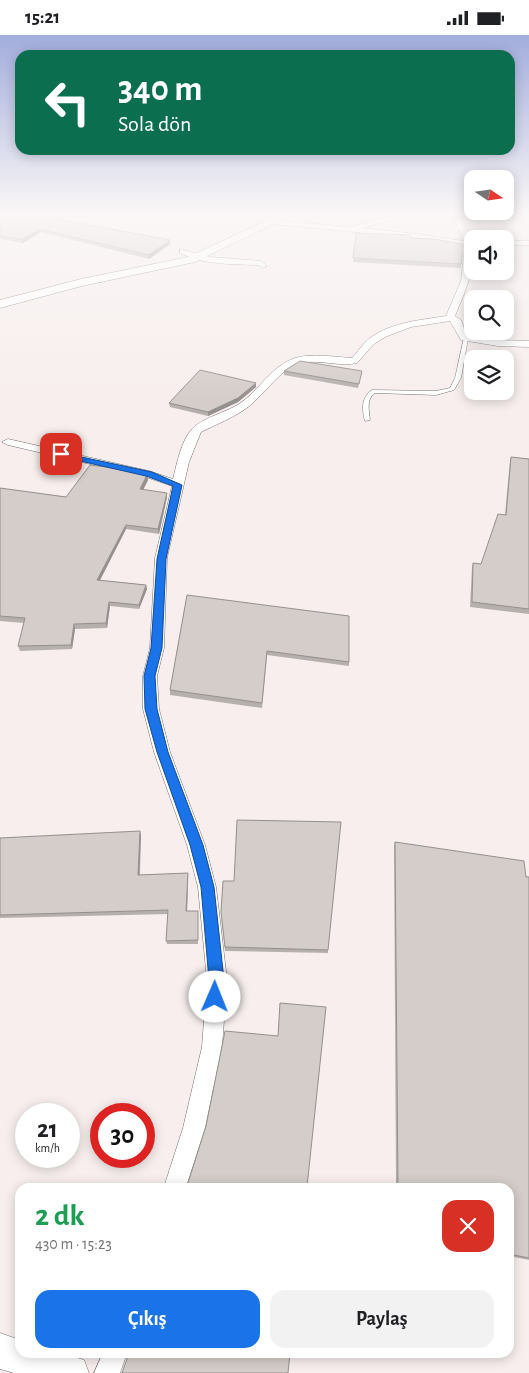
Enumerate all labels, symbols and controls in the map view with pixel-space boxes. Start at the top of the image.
text: 15:21 [25,8,60,27]
icon: left [35,70,100,135]
text: 340 m [118,72,202,107]
text: Sola dön [118,113,191,135]
north arrow [464,170,514,220]
map controls [464,170,514,400]
button: sound [464,230,514,280]
button: search [464,290,514,340]
button: layers [464,350,514,400]
pin [40,433,82,475]
icon: arrive [47,440,75,468]
position arrow [188,970,240,1022]
speed limit sign: 30 [90,1103,155,1168]
text: 21 [37,1117,58,1142]
text: km/h [35,1142,60,1154]
button: close [442,1200,494,1252]
text: 2 dk [35,1201,84,1231]
text: 430 m · 15:23 [35,1236,112,1252]
button: Çıkış [35,1290,260,1348]
button: Paylaş [270,1290,494,1348]

